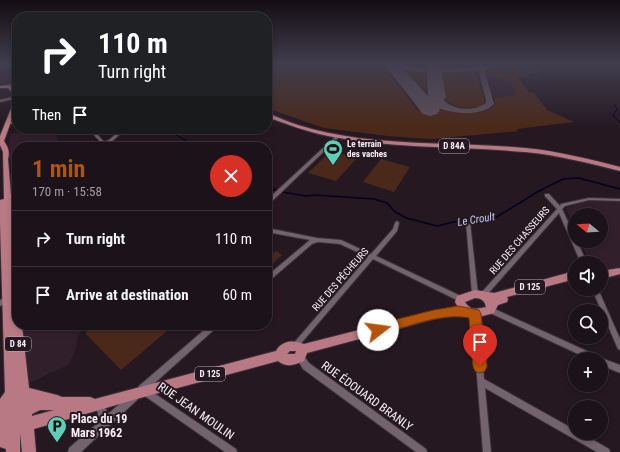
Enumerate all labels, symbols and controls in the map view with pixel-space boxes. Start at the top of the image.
text: 110 m [98,27,168,60]
icon: right [32,28,84,80]
text: Turn right [98,61,166,82]
icon: arrive [69,104,91,126]
text: Then [32,106,61,124]
sports icon: Le terrain des vaches [322,138,344,166]
place label: Le terrain des vaches [347,139,387,159]
road number: D 84A [439,139,469,153]
text: 1 min [32,155,85,183]
button: close [210,155,252,197]
text: 170 m · 15:58 [32,184,102,199]
street label: RUE DES CHASSEURS [487,204,552,276]
north arrow [568,208,608,248]
map controls [568,208,608,440]
water label: Le Croult [456,210,497,229]
icon: right [32,228,54,250]
text: Turn right [66,230,125,248]
text: 110 m [215,230,252,248]
street label: RUE DES PÊCHEURS [309,245,371,313]
button: sound [568,256,608,296]
road number: D 125 [515,280,545,294]
icon: arrive [32,284,54,306]
text: Arrive at destination [66,286,189,304]
text: 60 m [222,286,252,304]
button: search [568,304,608,344]
position arrow [357,309,399,351]
pin [463,325,497,366]
icon: arrive [469,331,491,353]
road number: D 84 [5,337,31,351]
button: + [568,352,608,392]
street label: RUE ÉDOUARD BRANLY [319,357,416,434]
road number: D 125 [195,367,225,381]
street label: RUE JEAN MOULIN [155,379,237,443]
button: − [568,400,608,440]
place label: Place du 19 Mars 1962 [71,412,127,440]
parking icon: Place du 19 Mars 1962 [46,415,68,443]

